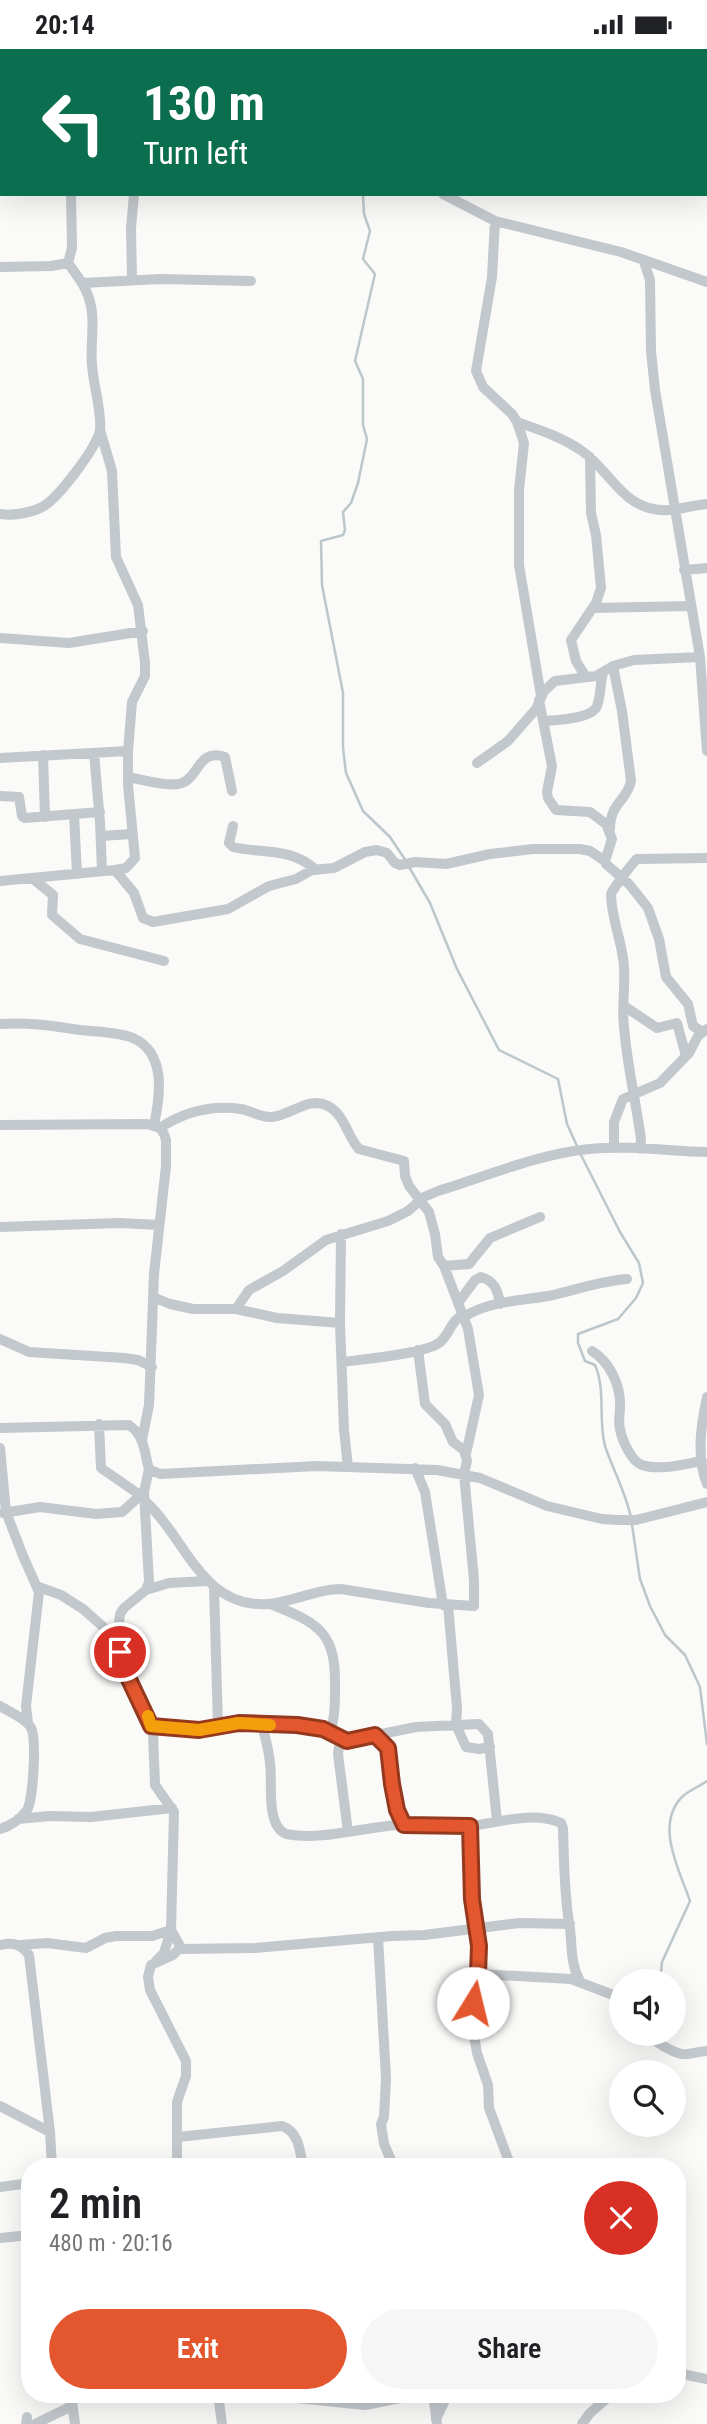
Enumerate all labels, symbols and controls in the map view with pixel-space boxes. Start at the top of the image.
text: 20:14 [35,10,95,40]
text: 130 m [143,75,265,132]
icon: left [28,77,119,168]
text: Turn left [143,134,248,172]
pin [90,1622,150,1682]
icon: arrive [101,1633,139,1671]
position arrow [436,1966,510,2040]
map controls [609,1969,686,2137]
button: sound [609,1969,686,2046]
button: search [609,2060,686,2137]
text: 2 min [49,2179,142,2228]
button: close [584,2181,658,2255]
text: 480 m · 20:16 [49,2230,173,2257]
button: Exit [49,2309,347,2389]
button: Share [361,2309,658,2389]

